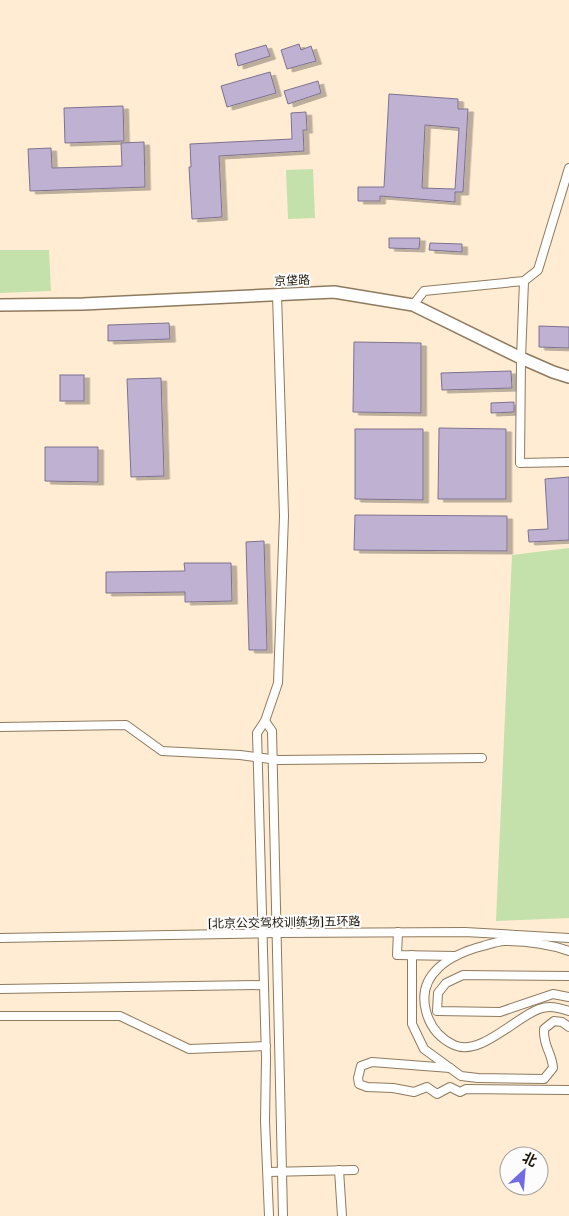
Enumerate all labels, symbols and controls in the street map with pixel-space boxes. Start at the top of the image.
street label: 京垡路 [274,271,310,289]
street label: [北京公交驾校训练场]五环路 [208,912,360,932]
north arrow [499,1146,549,1196]
text: 北 [519,1147,540,1170]

